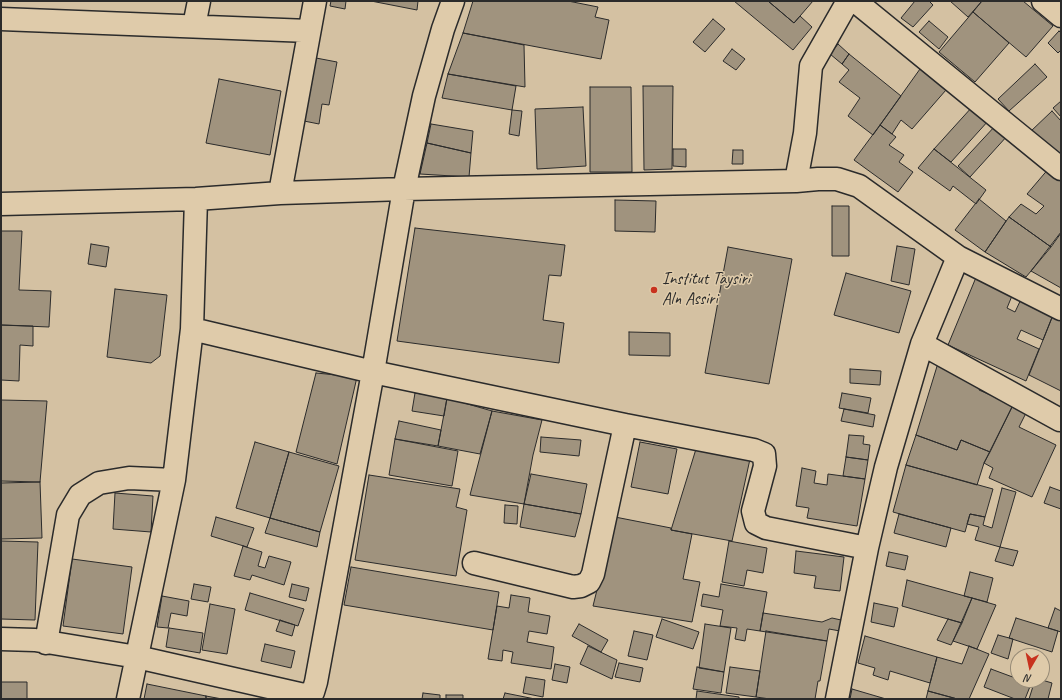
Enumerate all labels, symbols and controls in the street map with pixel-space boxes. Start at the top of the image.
place label: Institut Taysiri Aln Assiri [662,270,750,310]
marker: Institut Taysiri Aln Assiri [649,285,659,295]
north arrow [1010,648,1050,688]
text: N [1024,671,1033,686]

